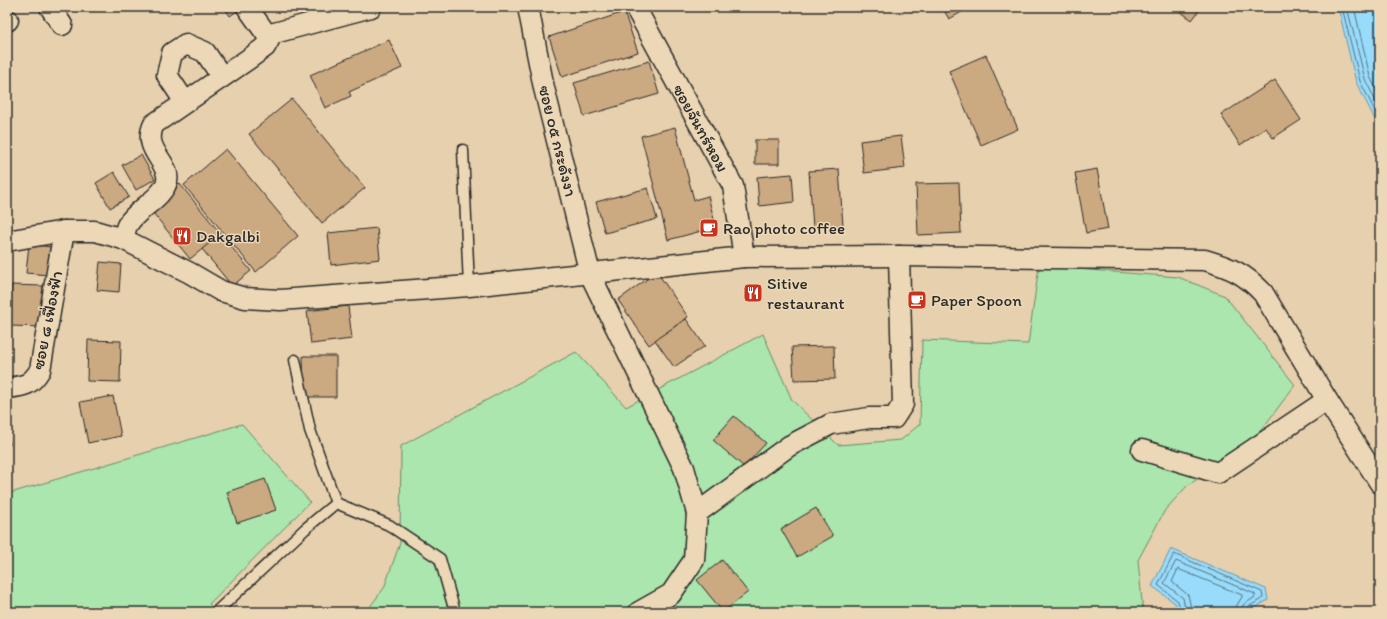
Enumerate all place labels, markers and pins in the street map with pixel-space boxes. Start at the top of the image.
cafe icon: Rao photo coffee [698,217,720,239]
place label: Rao photo coffee [723,218,845,238]
restaurant icon: Dakgalbi [171,225,193,247]
place label: Dakgalbi [196,226,260,246]
place label: Sitive restaurant [767,273,845,313]
restaurant icon: Sitive restaurant [742,282,764,304]
cafe icon: Paper Spoon [906,289,928,311]
place label: Paper Spoon [931,290,1022,310]

